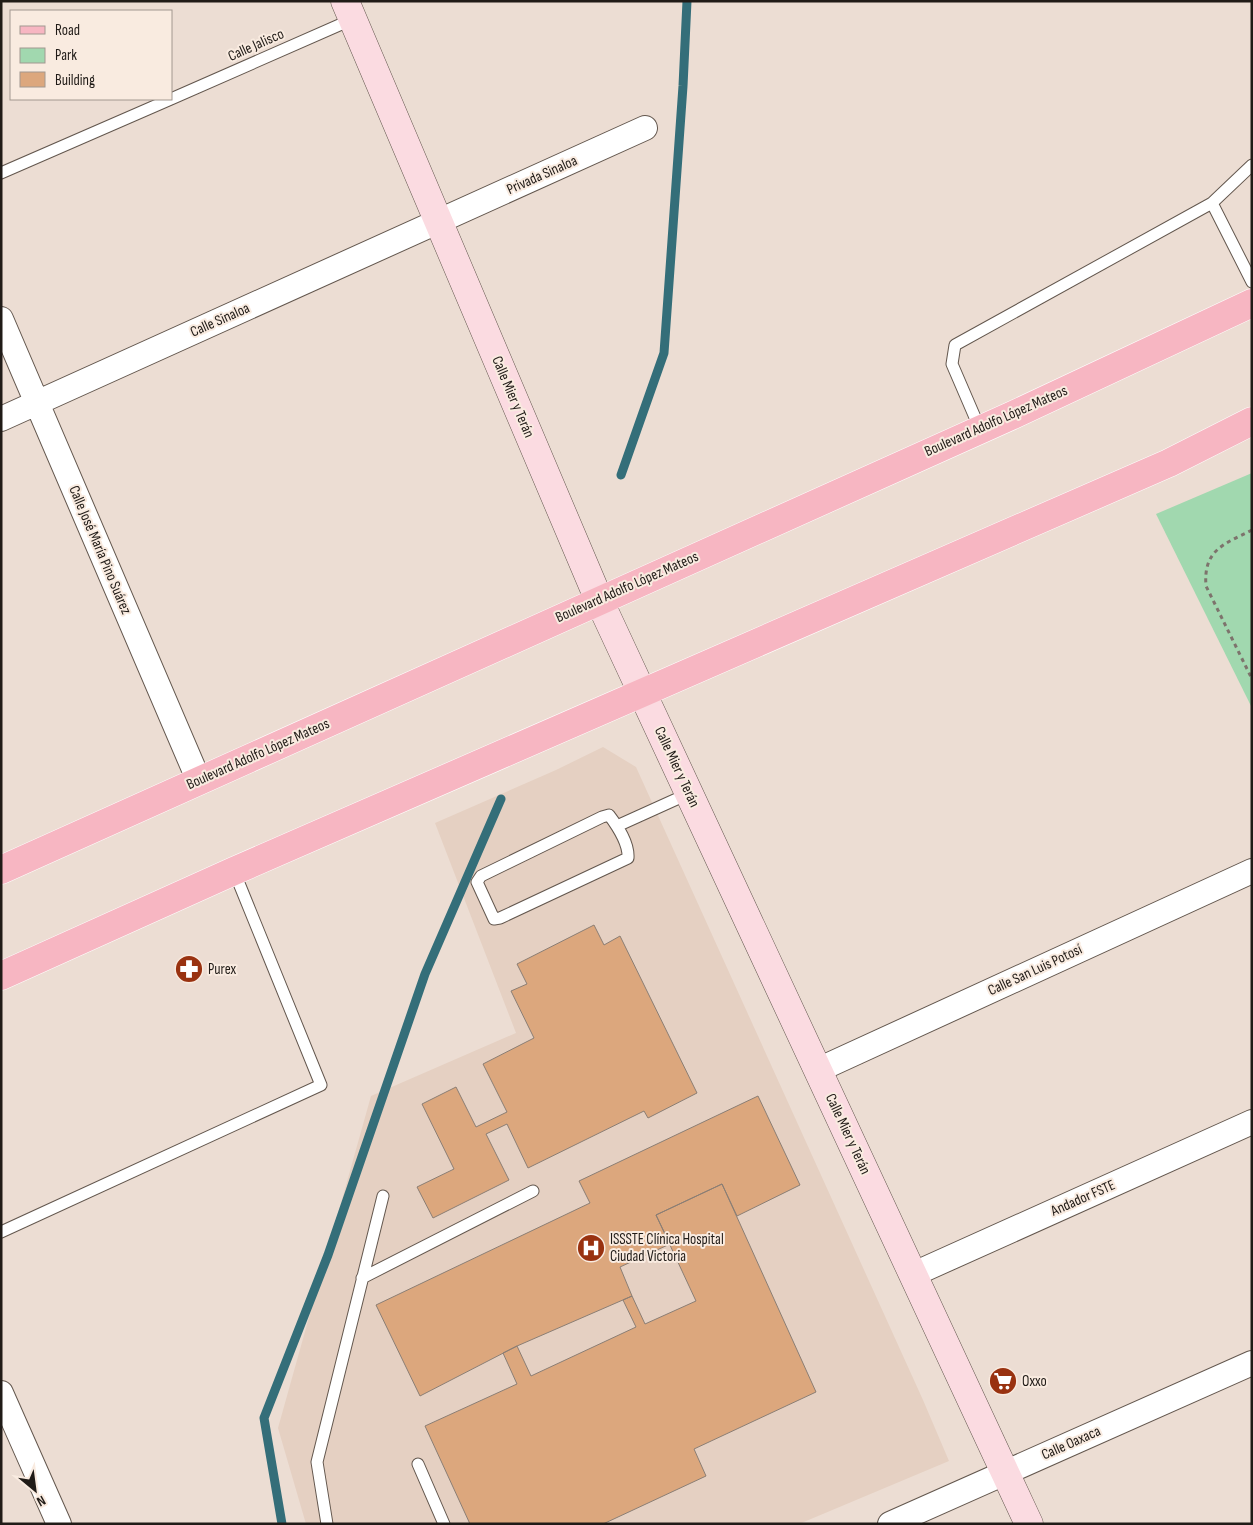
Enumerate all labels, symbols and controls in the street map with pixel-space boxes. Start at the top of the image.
legend [10,10,172,100]
text: Road [55,21,80,40]
street label: Calle Jalisco [225,24,287,66]
text: Park [55,46,77,65]
text: Building [55,71,95,90]
street label: Privada Sinaloa [504,151,580,199]
street label: Calle Sinaloa [187,298,253,341]
street label: Calle Mier y Terán [487,353,539,441]
street label: Boulevard Adolfo López Mateos [922,381,1070,461]
street label: Calle José María Pino Suárez [64,483,136,618]
street label: Boulevard Adolfo López Mateos [553,547,701,627]
street label: Boulevard Adolfo López Mateos [184,714,332,794]
street label: Calle Mier y Terán [650,724,704,810]
street label: Calle San Luis Potosí [985,940,1085,1000]
pharmacy icon: Purex [174,954,204,984]
place label: Purex [208,960,237,979]
street label: Calle Mier y Terán [821,1091,875,1177]
street label: Andador FSTE [1047,1175,1118,1221]
place label: ISSSTE Clínica Hospital Ciudad Victoria [610,1230,724,1266]
hospital icon: ISSSTE Clínica Hospital Ciudad Victoria [576,1233,606,1263]
supermarket icon: Oxxo [988,1366,1018,1396]
place label: Oxxo [1022,1372,1047,1391]
street label: Calle Oaxaca [1039,1421,1104,1464]
north arrow [10,1465,60,1515]
text: N [34,1492,48,1510]

